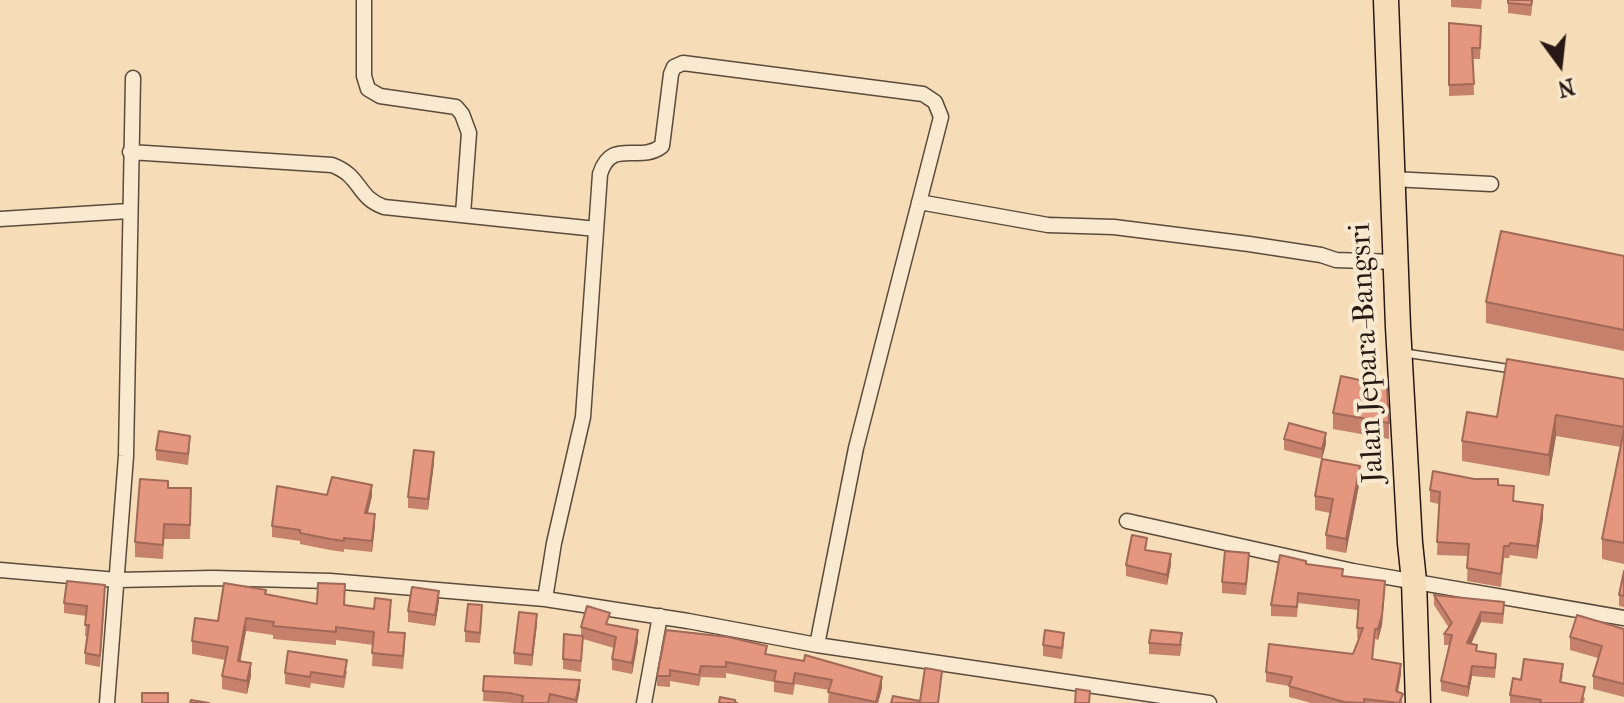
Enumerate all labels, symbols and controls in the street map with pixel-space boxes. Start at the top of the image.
north arrow [1520,24,1600,104]
text: N [1555,72,1578,102]
street label: Jalan Jepara-Bangsri [1343,222,1393,484]

